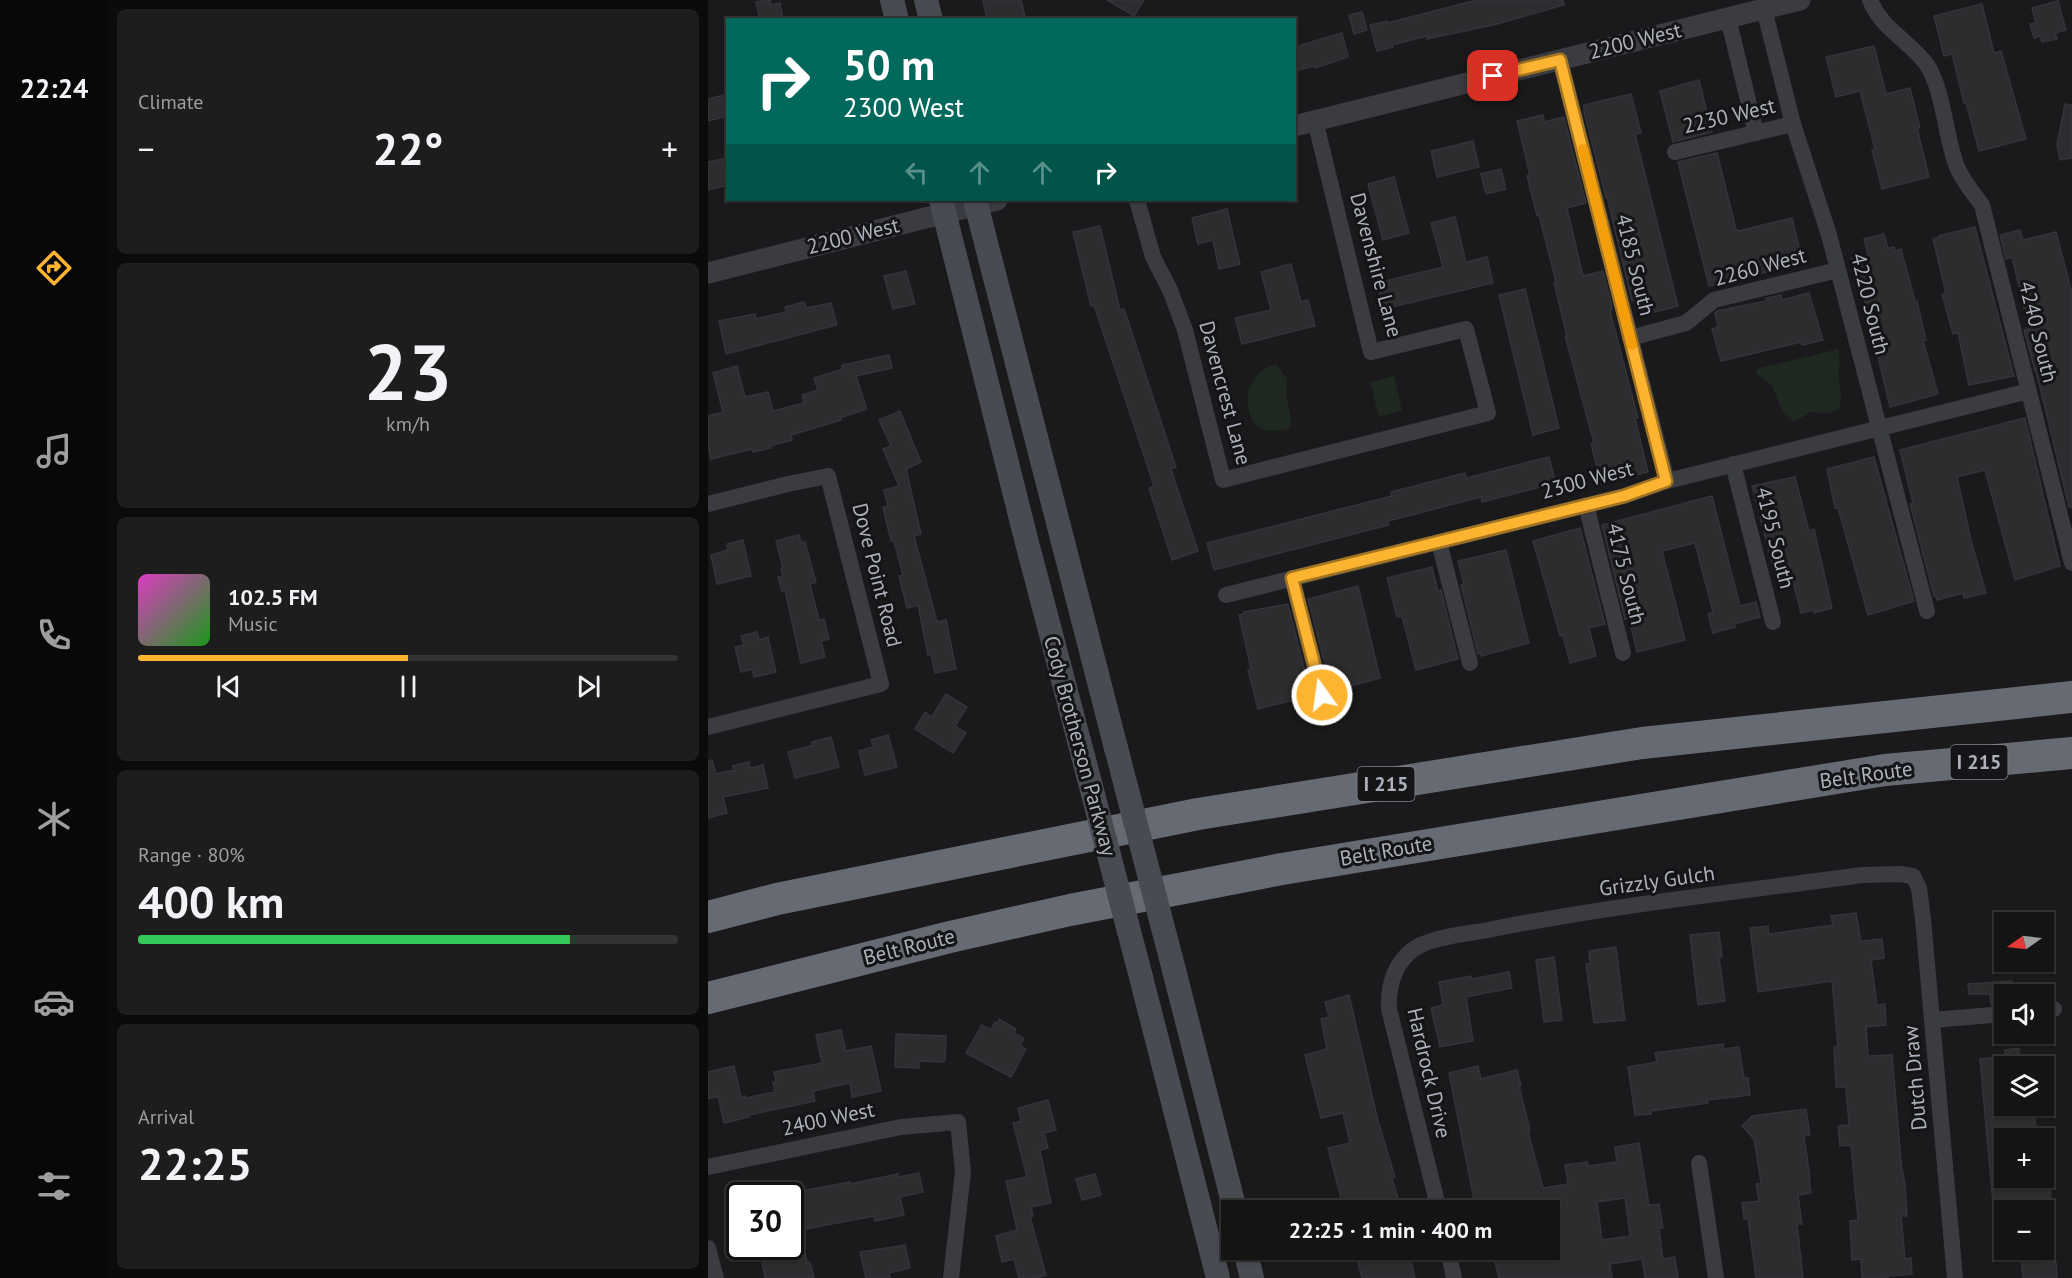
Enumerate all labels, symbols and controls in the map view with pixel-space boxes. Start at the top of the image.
street label: 2200 West [1586,16,1684,65]
text: 50 m [843,37,935,92]
icon: right [744,42,822,120]
pin [1467,50,1518,101]
icon: arrive [1476,59,1509,92]
text: 22:24 [20,71,88,105]
text: Climate [138,89,204,115]
text: 2300 West [843,90,964,124]
street label: 2230 West [1680,92,1778,139]
text: 22° [373,119,443,177]
text: − [138,127,155,170]
text: + [661,127,678,170]
icon: left [900,156,933,189]
icon: ahead [963,156,996,189]
icon: ahead [1026,156,1059,189]
icon: right [1089,156,1122,189]
street label: Davenshire Lane [1344,190,1409,340]
street label: 2200 West [804,211,902,260]
street label: 4185 South [1610,211,1661,318]
street label: 2260 West [1711,241,1809,292]
icon: directions [33,247,75,289]
street label: 4220 South [1845,250,1896,357]
street label: 4240 South [2013,278,2064,385]
street label: Davencrest Lane [1193,318,1258,468]
text: 23 [364,321,452,422]
text: km/h [386,411,430,437]
icon: music [33,430,75,472]
street label: 2300 West [1538,454,1636,505]
street label: 4195 South [1750,484,1801,591]
street label: Dove Point Road [847,500,908,650]
street label: 4175 South [1601,520,1652,627]
text: 102.5 FM [228,583,318,611]
text: Music [228,611,277,637]
icon: phone [33,614,75,656]
street label: Cody Brotherson Parkway [1038,633,1123,859]
position arrow [1290,663,1354,727]
icon: previous [212,670,245,703]
icon: pause [392,670,425,703]
icon: next [572,670,605,703]
road number: I 215 [1950,745,2008,779]
street label: Belt Route [1818,755,1914,794]
road number: I 215 [1358,767,1414,801]
icon: climate [33,798,75,840]
street label: Belt Route [1338,829,1434,872]
text: Range · 80% [138,842,245,868]
street label: Grizzly Gulch [1597,859,1716,902]
text: 400 km [138,872,284,930]
north arrow [1994,912,2054,972]
map controls [1994,912,2054,1260]
street label: Belt Route [860,922,957,971]
icon: car [33,981,75,1023]
button: sound [1994,984,2054,1044]
street label: Hardrock Drive [1401,1005,1458,1141]
street label: Dutch Draw [1896,1024,1933,1132]
button: layers [1994,1056,2054,1116]
street label: 2400 West [779,1096,877,1142]
text: Arrival [138,1104,194,1130]
button: + [1994,1128,2054,1188]
text: 22:25 [138,1134,252,1192]
icon: filters [33,1165,75,1207]
speed limit sign: 30 [726,1182,804,1260]
button: − [1994,1200,2054,1260]
text: 22:25 · 1 min · 400 m [1289,1216,1492,1244]

